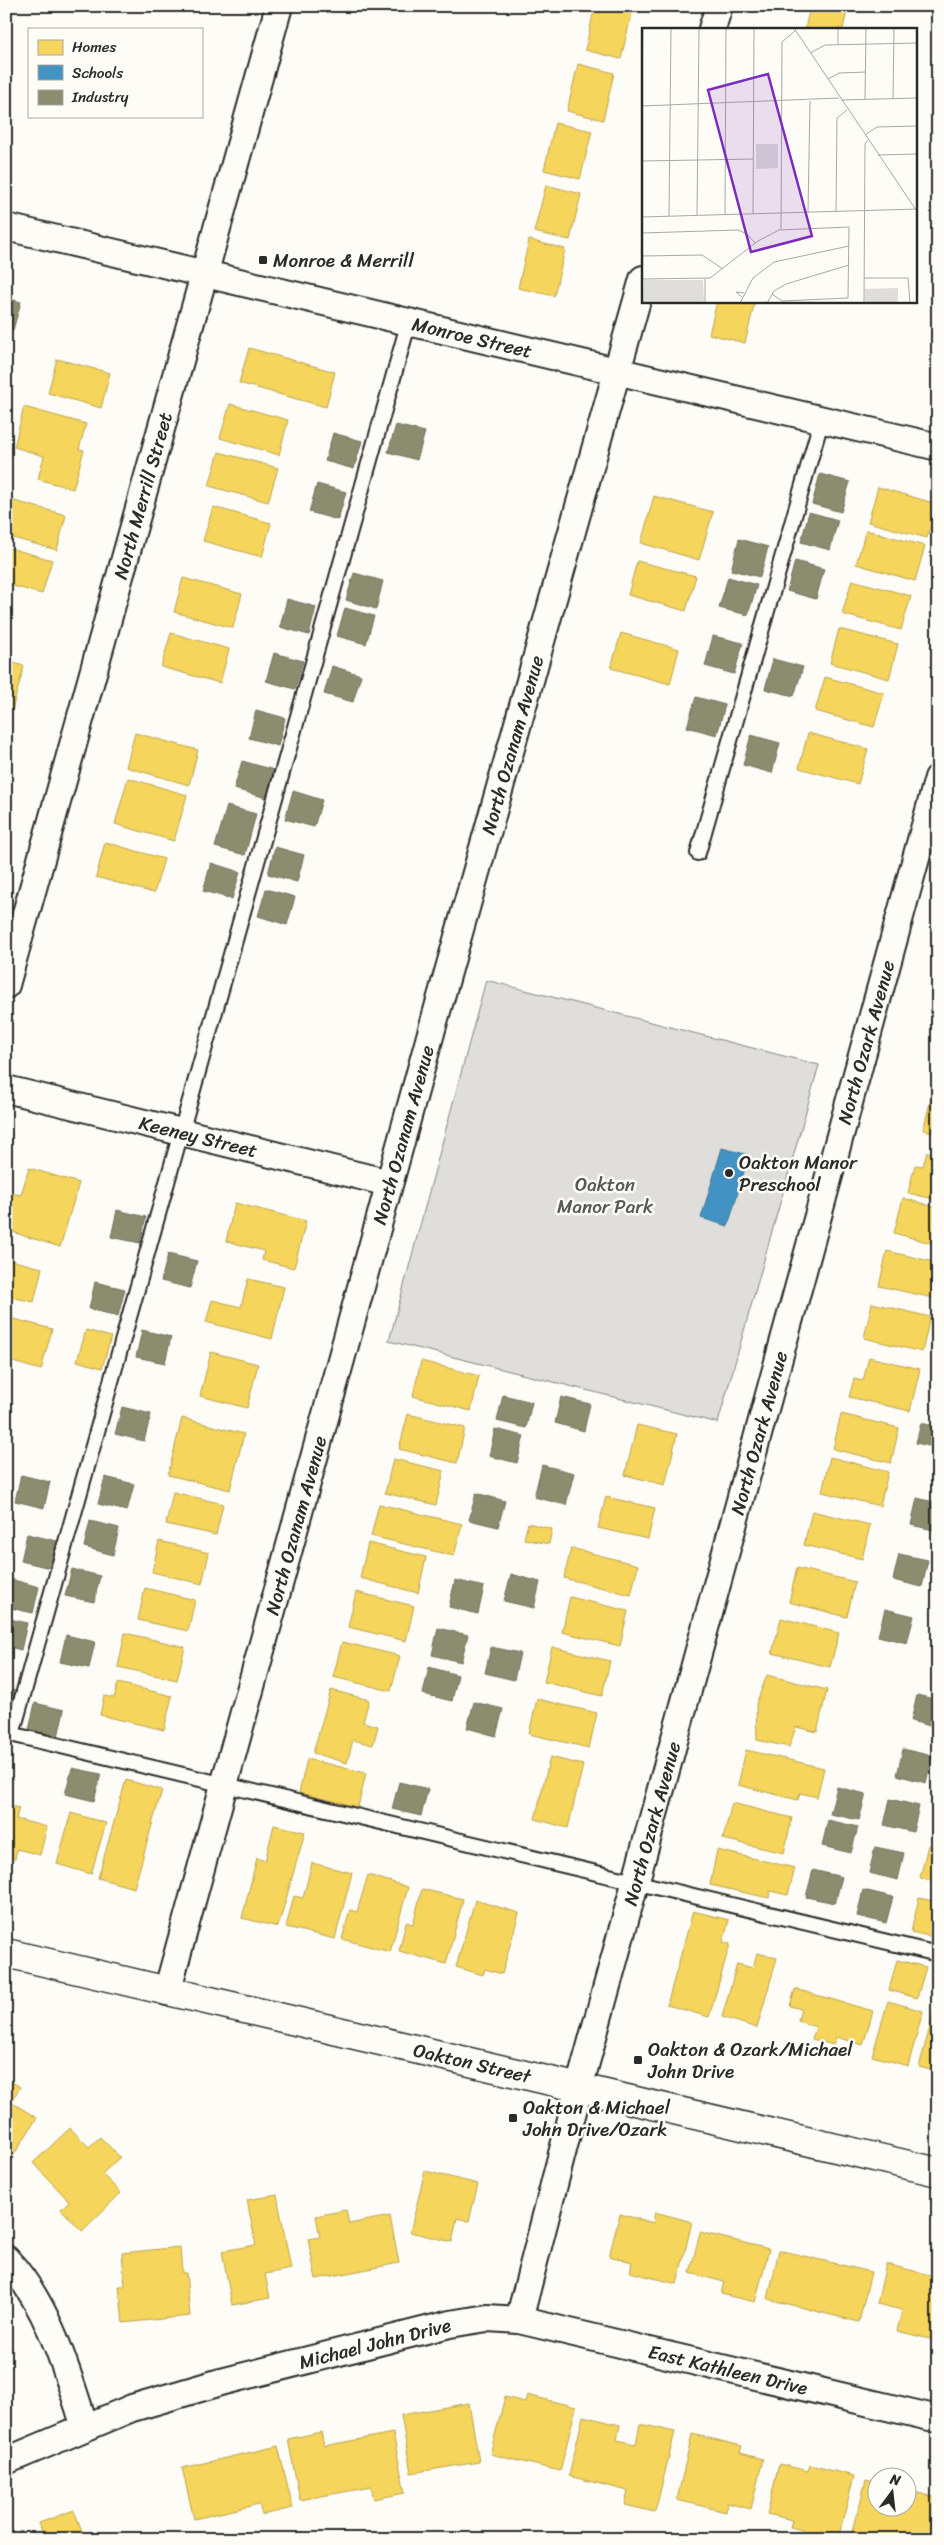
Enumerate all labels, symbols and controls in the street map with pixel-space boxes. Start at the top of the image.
legend [28,28,202,118]
inset map [642,28,916,302]
text: Homes [72,34,116,60]
text: Schools [72,60,123,86]
text: Industry [71,84,129,110]
place label: Monroe & Merrill [273,244,414,277]
marker: Monroe & Merrill [257,254,269,266]
street label: Monroe Street [409,307,535,367]
street label: North Merrill Street [103,408,182,583]
street label: North Ozanam Avenue [471,651,553,838]
street label: North Ozark Avenue [827,956,904,1128]
street label: North Ozanam Avenue [362,1041,443,1228]
street label: Keeney Street [136,1106,261,1167]
place label: Oakton Manor Preschool [739,1146,858,1201]
marker: Oakton Manor Preschool [723,1167,735,1179]
park label: Oakton Manor Park [557,1168,654,1223]
street label: North Ozark Avenue [720,1347,797,1519]
street label: North Ozanam Avenue [255,1432,336,1619]
street label: North Ozark Avenue [613,1737,690,1909]
street label: Oakton Street [410,2033,536,2093]
place label: Oakton & Ozark/Michael John Drive [647,2033,853,2088]
marker: Oakton & Ozark/Michael John Drive [632,2054,644,2066]
place label: Oakton & Michael John Drive/Ozark [522,2091,671,2146]
marker: Oakton & Michael John Drive/Ozark [507,2112,519,2124]
street label: Michael John Drive [295,2308,454,2378]
street label: East Kathleen Drive [645,2335,811,2404]
text: N [886,2466,903,2493]
north arrow [866,2468,916,2518]

